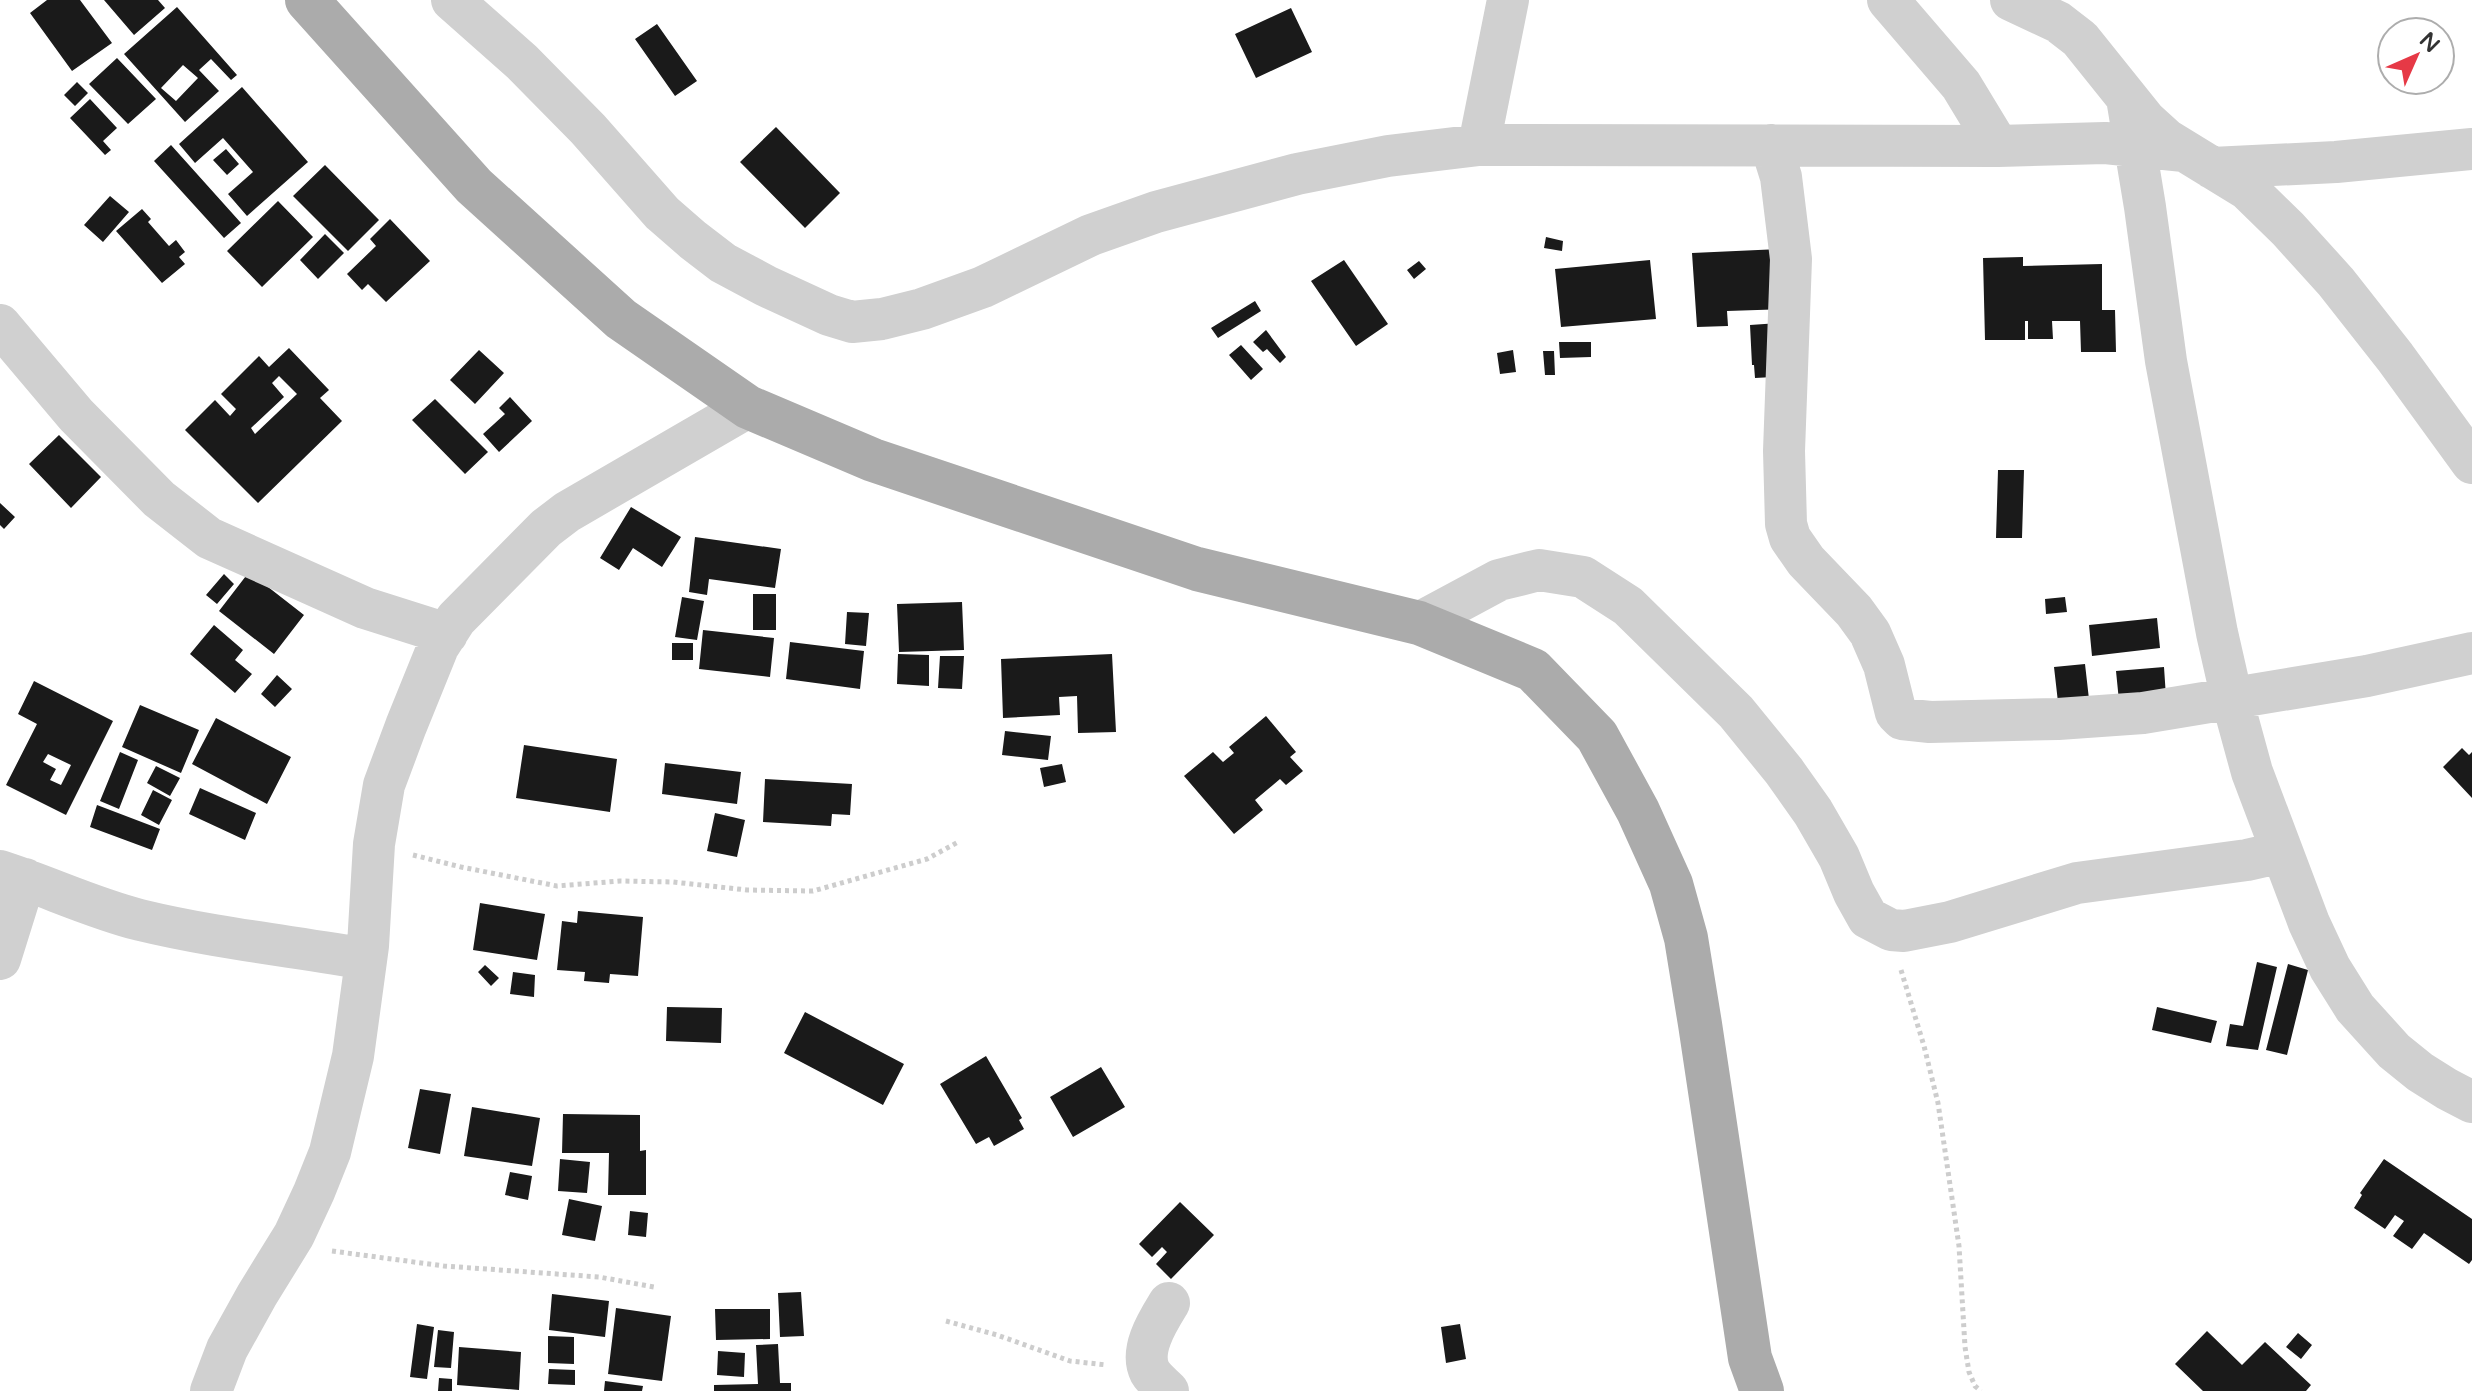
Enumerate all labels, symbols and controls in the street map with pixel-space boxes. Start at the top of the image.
north arrow [2376,16,2456,96]
text: N [2414,27,2445,58]

